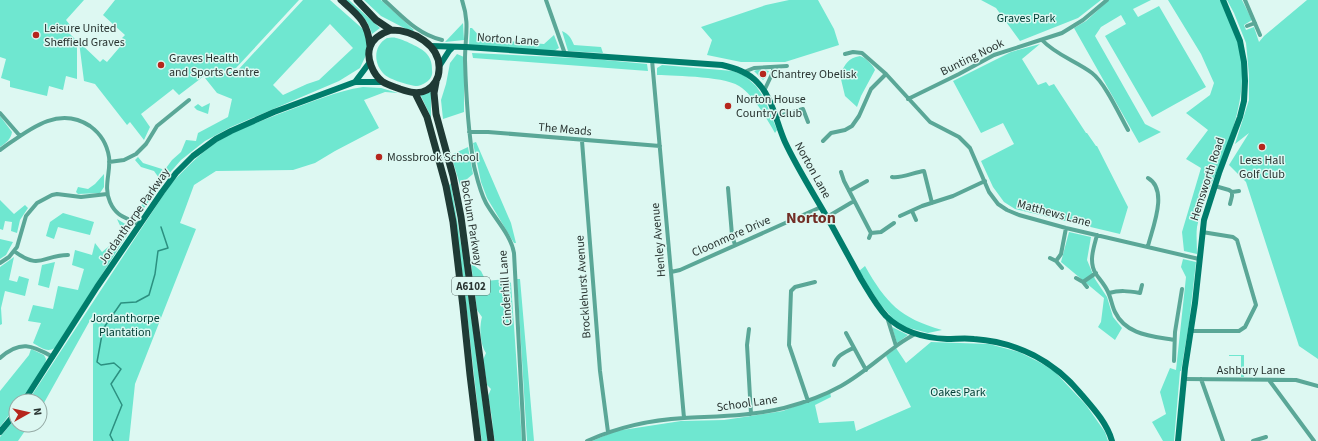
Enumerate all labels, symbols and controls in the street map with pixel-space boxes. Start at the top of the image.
park label: Graves Park [997,10,1055,27]
place label: Leisure United Sheffield Graves [44,20,125,51]
street label: Norton Lane [476,29,540,50]
marker: Leisure United Sheffield Graves [31,30,41,40]
street label: Bunting Nook [938,35,1007,80]
place label: Graves Health and Sports Centre [169,50,259,81]
marker: Graves Health and Sports Centre [156,60,166,70]
place label: Chantrey Obelisk [771,66,857,83]
marker: Chantrey Obelisk [758,69,768,79]
place label: Norton House Country Club [736,91,806,122]
marker: Norton House Country Club [723,101,733,111]
street label: The Meads [538,119,592,140]
street label: Hemsworth Road [1186,135,1229,223]
street label: Norton Lane [790,139,835,202]
marker: Lees Hall Golf Club [1257,142,1267,152]
place label: Mossbrook School [387,149,479,166]
marker: Mossbrook School [374,152,384,162]
place label: Lees Hall Golf Club [1239,152,1285,183]
street label: Jordanthorpe Parkway [95,164,174,268]
street label: Bochum Parkway [456,179,487,268]
street label: Matthews Lane [1015,196,1093,231]
street label: Henley Avenue [647,202,670,278]
district label: Norton [786,207,836,229]
street label: Cloonmore Drive [689,212,773,261]
street label: Brocklehurst Avenue [571,235,596,339]
street label: Cinderhill Lane [494,250,517,326]
road number: A6102 [452,277,490,295]
park label: Jordanthorpe Plantation [90,310,160,341]
street label: Ashbury Lane [1217,362,1285,379]
park label: Oakes Park [930,384,986,401]
street label: School Lane [716,391,779,416]
north arrow [8,393,48,433]
text: N [29,407,45,416]

